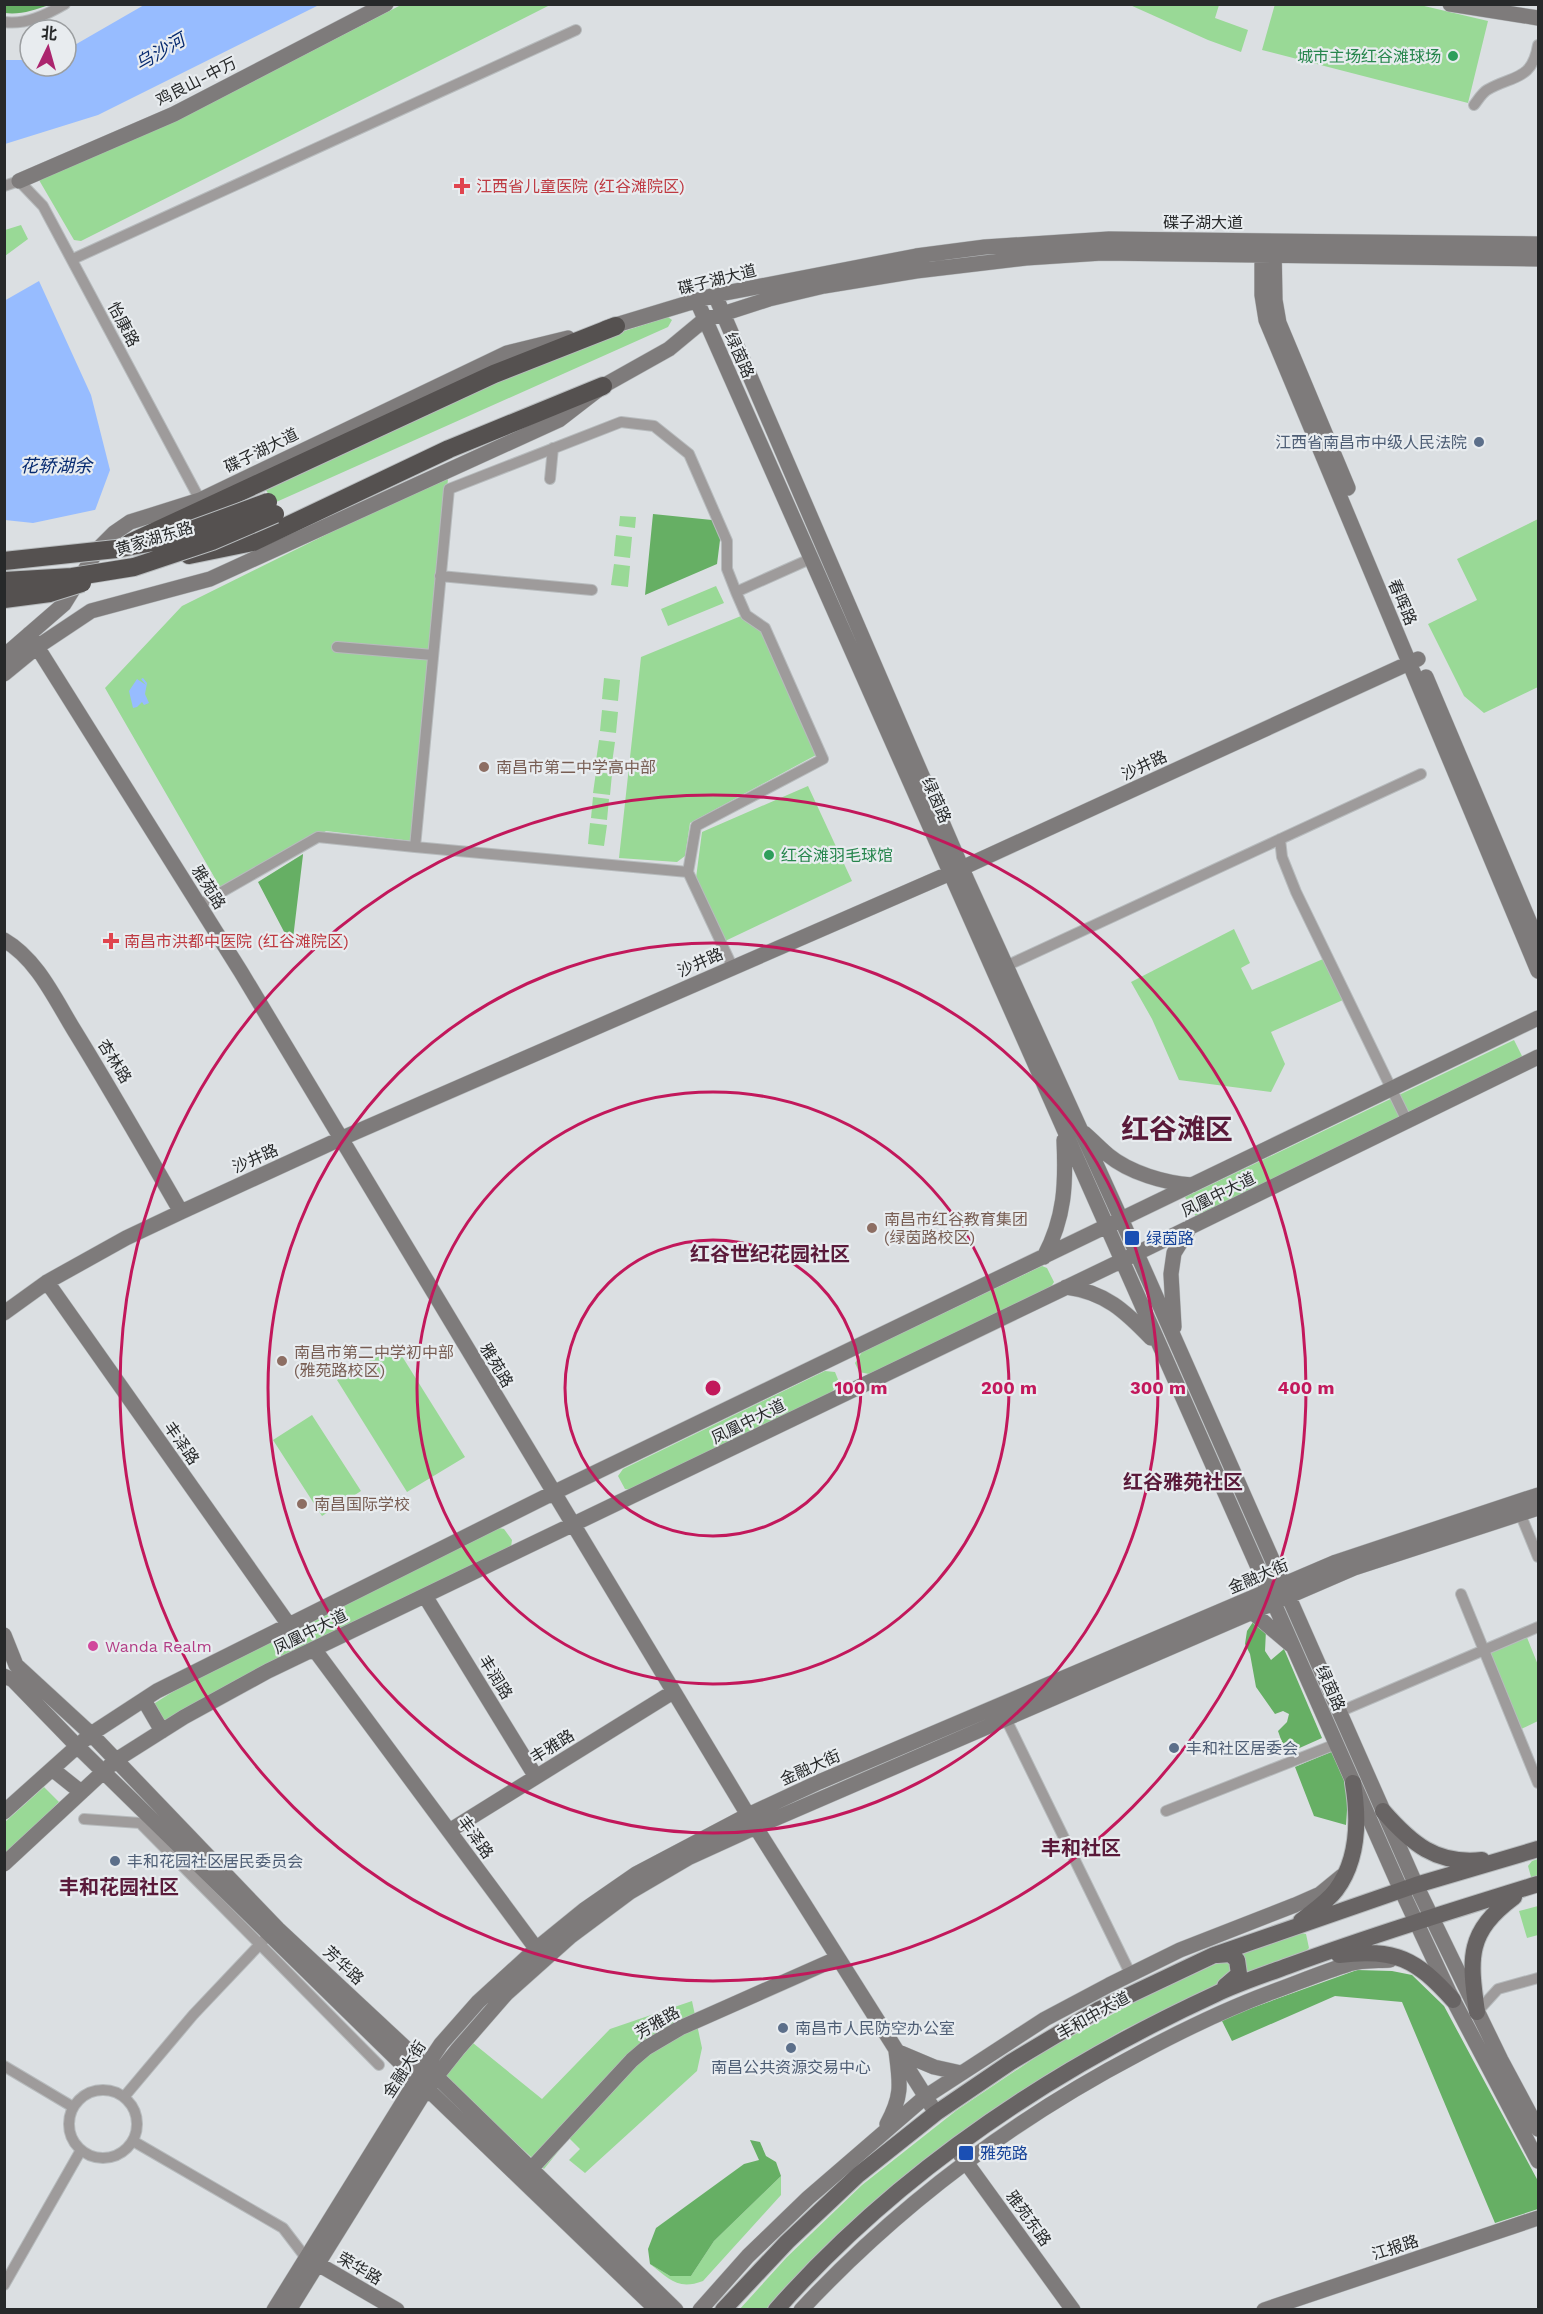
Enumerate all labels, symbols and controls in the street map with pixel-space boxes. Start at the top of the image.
north arrow [18,18,78,78]
text: 北 [40,23,58,44]
water label: 乌沙河 [131,27,191,74]
place label: 城市主场红谷滩球场 [1297,47,1441,66]
marker: 城市主场红谷滩球场 [1446,49,1460,63]
street label: 鸡良山-中万 [153,53,240,110]
marker: 江西省儿童医院 (红谷滩院区) [453,177,471,195]
place label: 江西省儿童医院 (红谷滩院区) [476,177,685,196]
street label: 碟子湖大道 [1163,213,1243,232]
street label: 碟子湖大道 [676,261,758,298]
street label: 怡康路 [104,299,143,350]
street label: 绿茵路 [721,329,758,381]
street label: 碟子湖大道 [221,424,301,477]
place label: 江西省南昌市中级人民法院 [1275,433,1467,452]
marker: 江西省南昌市中级人民法院 [1472,435,1486,449]
water label: 花轿湖余 [20,455,94,476]
street label: 黄家湖东路 [113,518,195,559]
street label: 春晖路 [1384,576,1421,628]
street label: 沙井路 [1118,747,1170,784]
place label: 南昌市第二中学高中部 [496,758,656,777]
marker: 南昌市第二中学高中部 [477,760,491,774]
street label: 绿茵路 [918,774,955,826]
place label: 红谷滩羽毛球馆 [781,846,893,865]
marker: 红谷滩羽毛球馆 [762,848,776,862]
street label: 雅苑路 [188,862,229,913]
marker: 南昌市洪都中医院 (红谷滩院区) [102,932,120,950]
place label: 南昌市洪都中医院 (红谷滩院区) [124,932,349,951]
street label: 沙井路 [674,944,726,981]
street label: 杏林路 [94,1036,135,1087]
district label: 红谷滩区 [1121,1113,1233,1146]
street label: 沙井路 [229,1140,281,1177]
street label: 凤凰中大道 [1178,1168,1258,1221]
place label: 南昌市红谷教育集团 (绿茵路校区) [884,1210,1028,1247]
marker: 南昌市红谷教育集团 (绿茵路校区) [865,1221,879,1235]
marker: 绿茵路 [1123,1229,1141,1247]
place label: 绿茵路 [1146,1229,1194,1248]
district label: 红谷世纪花园社区 [690,1242,850,1266]
street label: 雅苑路 [476,1340,517,1391]
place label: 南昌市第二中学初中部 (雅苑路校区) [294,1343,454,1380]
marker: 南昌市第二中学初中部 (雅苑路校区) [275,1354,289,1368]
text: 100 m [834,1377,888,1398]
text: 200 m [981,1377,1037,1398]
text: 300 m [1130,1377,1186,1398]
text: 400 m [1278,1377,1334,1398]
centre of rings [703,1378,723,1398]
street label: 凤凰中大道 [708,1395,788,1448]
street label: 丰泽路 [160,1418,203,1468]
district label: 红谷雅苑社区 [1123,1470,1243,1494]
place label: 南昌国际学校 [314,1495,410,1514]
marker: 南昌国际学校 [295,1497,309,1511]
street label: 金融大街 [1225,1555,1291,1598]
street label: 凤凰中大道 [270,1605,350,1658]
place label: Wanda Realm [105,1637,212,1656]
marker: Wanda Realm [86,1639,100,1653]
street label: 丰润路 [475,1652,516,1703]
street label: 绿茵路 [1312,1662,1349,1714]
street label: 丰雅路 [527,1726,578,1767]
place label: 丰和社区居委会 [1186,1739,1298,1758]
marker: 丰和社区居委会 [1167,1741,1181,1755]
street label: 金融大街 [777,1746,843,1789]
street label: 丰泽路 [454,1812,497,1862]
district label: 丰和社区 [1041,1836,1121,1860]
place label: 丰和花园社区居民委员会 [127,1852,303,1871]
marker: 丰和花园社区居民委员会 [108,1854,122,1868]
district label: 丰和花园社区 [59,1875,179,1899]
street label: 芳华路 [320,1942,368,1989]
street label: 丰和中大道 [1054,1988,1133,2043]
street label: 芳雅路 [632,2002,683,2043]
place label: 南昌市人民防空办公室 [795,2019,955,2038]
marker: 南昌市人民防空办公室 [776,2021,790,2035]
street label: 金融大街 [379,2037,430,2101]
marker: 南昌公共资源交易中心 [784,2041,798,2055]
place label: 南昌公共资源交易中心 [711,2058,871,2077]
marker: 雅苑路 [957,2144,975,2162]
place label: 雅苑路 [980,2144,1028,2163]
street label: 雅苑东路 [1002,2187,1055,2250]
street label: 江报路 [1369,2231,1421,2264]
street label: 荣华路 [334,2248,385,2289]

